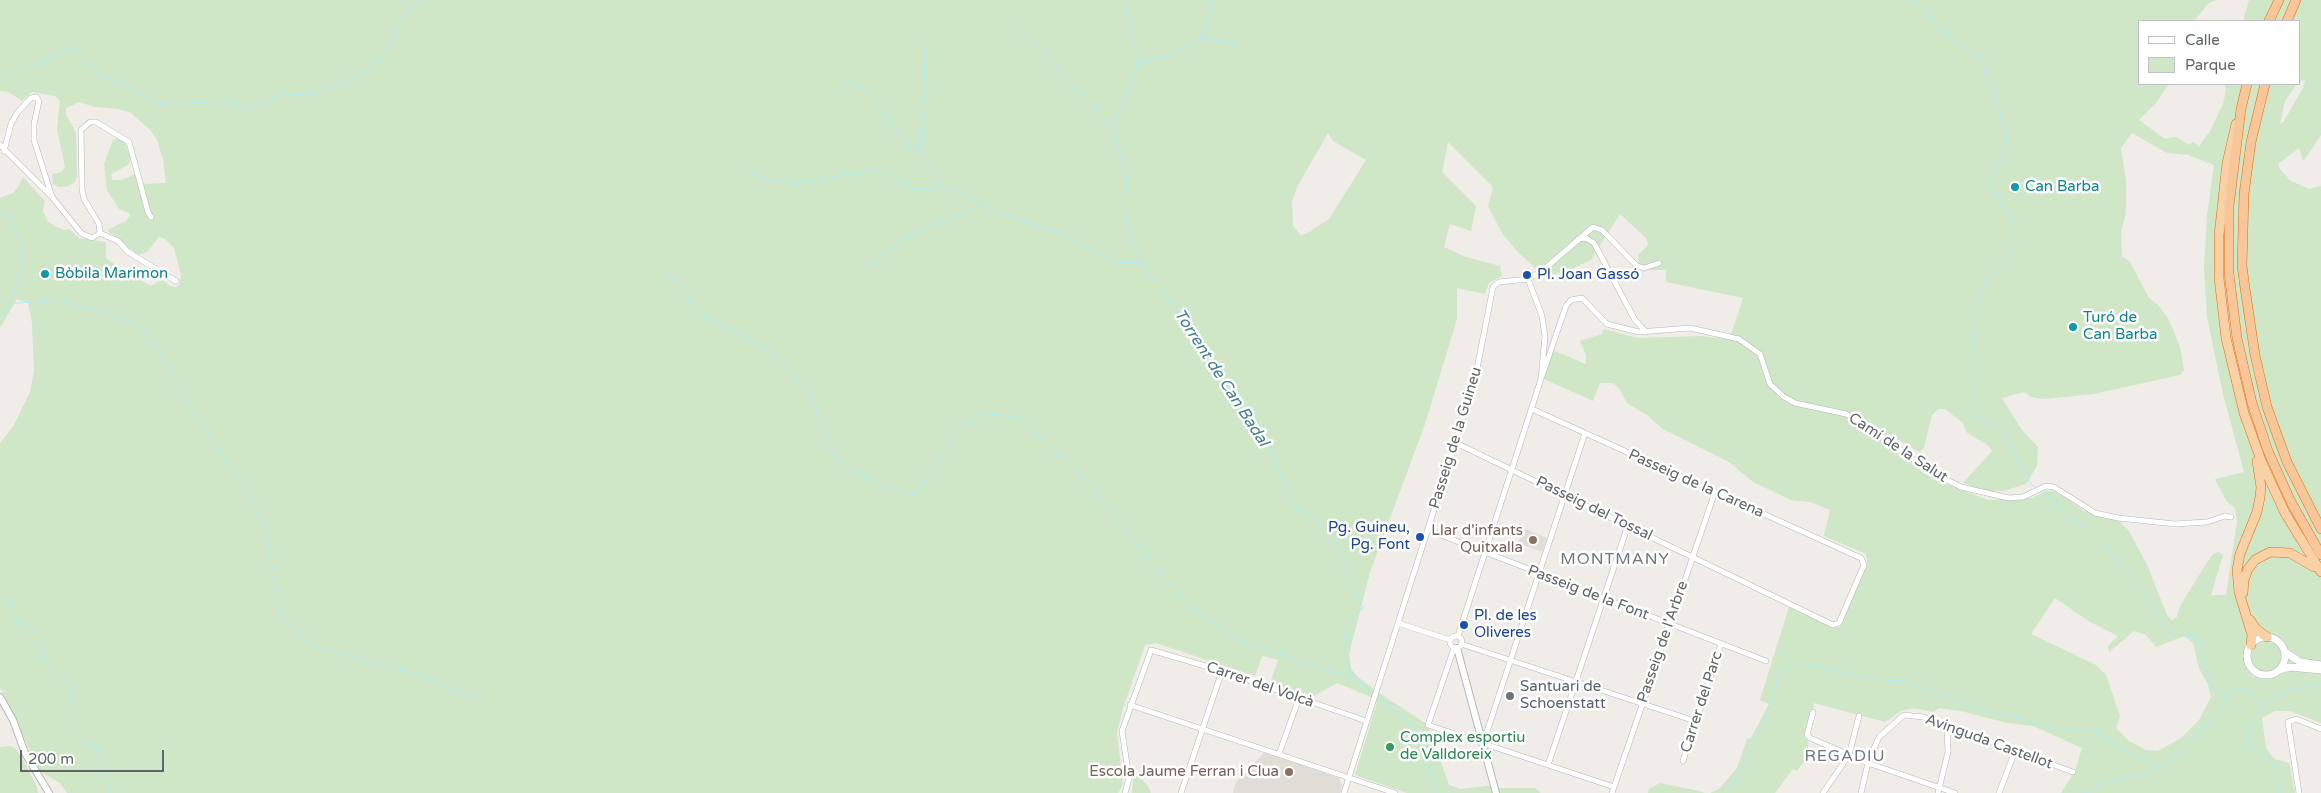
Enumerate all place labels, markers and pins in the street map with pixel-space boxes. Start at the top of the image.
place label: Can Barba [2025,178,2099,196]
marker: Can Barba [2009,181,2021,193]
place label: Bòbila Marimon [55,265,168,283]
place label: Pl. Joan Gassó [1537,266,1639,284]
marker: Bòbila Marimon [39,268,51,280]
marker: Pl. Joan Gassó [1521,269,1533,281]
place label: Turó de Can Barba [2083,309,2157,344]
marker: Turó de Can Barba [2067,321,2079,333]
place label: Pg. Guineu, Pg. Font [1328,519,1410,554]
place label: Llar d'infants Quitxalla [1431,522,1523,557]
marker: Pg. Guineu, Pg. Font [1414,531,1426,543]
marker: Llar d'infants Quitxalla [1527,534,1539,546]
place label: Pl. de les Oliveres [1474,607,1537,642]
marker: Pl. de les Oliveres [1458,619,1470,631]
place label: Santuari de Schoenstatt [1520,678,1606,713]
marker: Santuari de Schoenstatt [1504,690,1516,702]
place label: Complex esportiu de Valldoreix [1400,729,1525,764]
marker: Complex esportiu de Valldoreix [1384,741,1396,753]
place label: Escola Jaume Ferran i Clua [1089,763,1279,781]
marker: Escola Jaume Ferran i Clua [1283,766,1295,778]

